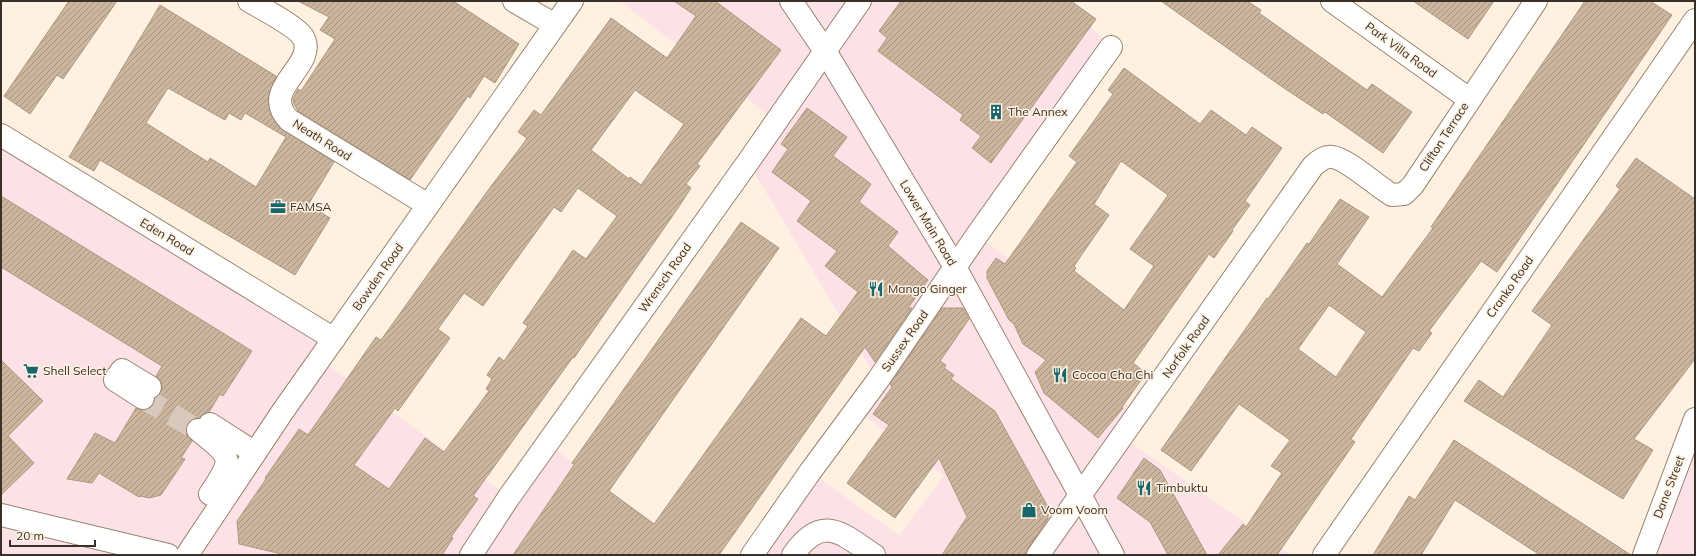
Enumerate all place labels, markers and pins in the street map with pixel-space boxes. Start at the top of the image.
building icon: The Annex [987,103,1005,121]
place label: The Annex [1008,104,1068,119]
office icon: FAMSA [269,198,287,216]
place label: FAMSA [290,199,332,214]
restaurant icon: Mango Ginger [867,280,885,298]
place label: Mango Ginger [888,281,967,296]
supermarket icon: Shell Select [22,362,40,380]
place label: Shell Select [43,363,106,378]
restaurant icon: Cocoa Cha Chi [1051,366,1069,384]
place label: Cocoa Cha Chi [1072,367,1153,382]
restaurant icon: Timbuktu [1135,479,1153,497]
place label: Timbuktu [1156,480,1208,495]
shop icon: Voom Voom [1020,501,1038,519]
place label: Voom Voom [1041,502,1108,517]

